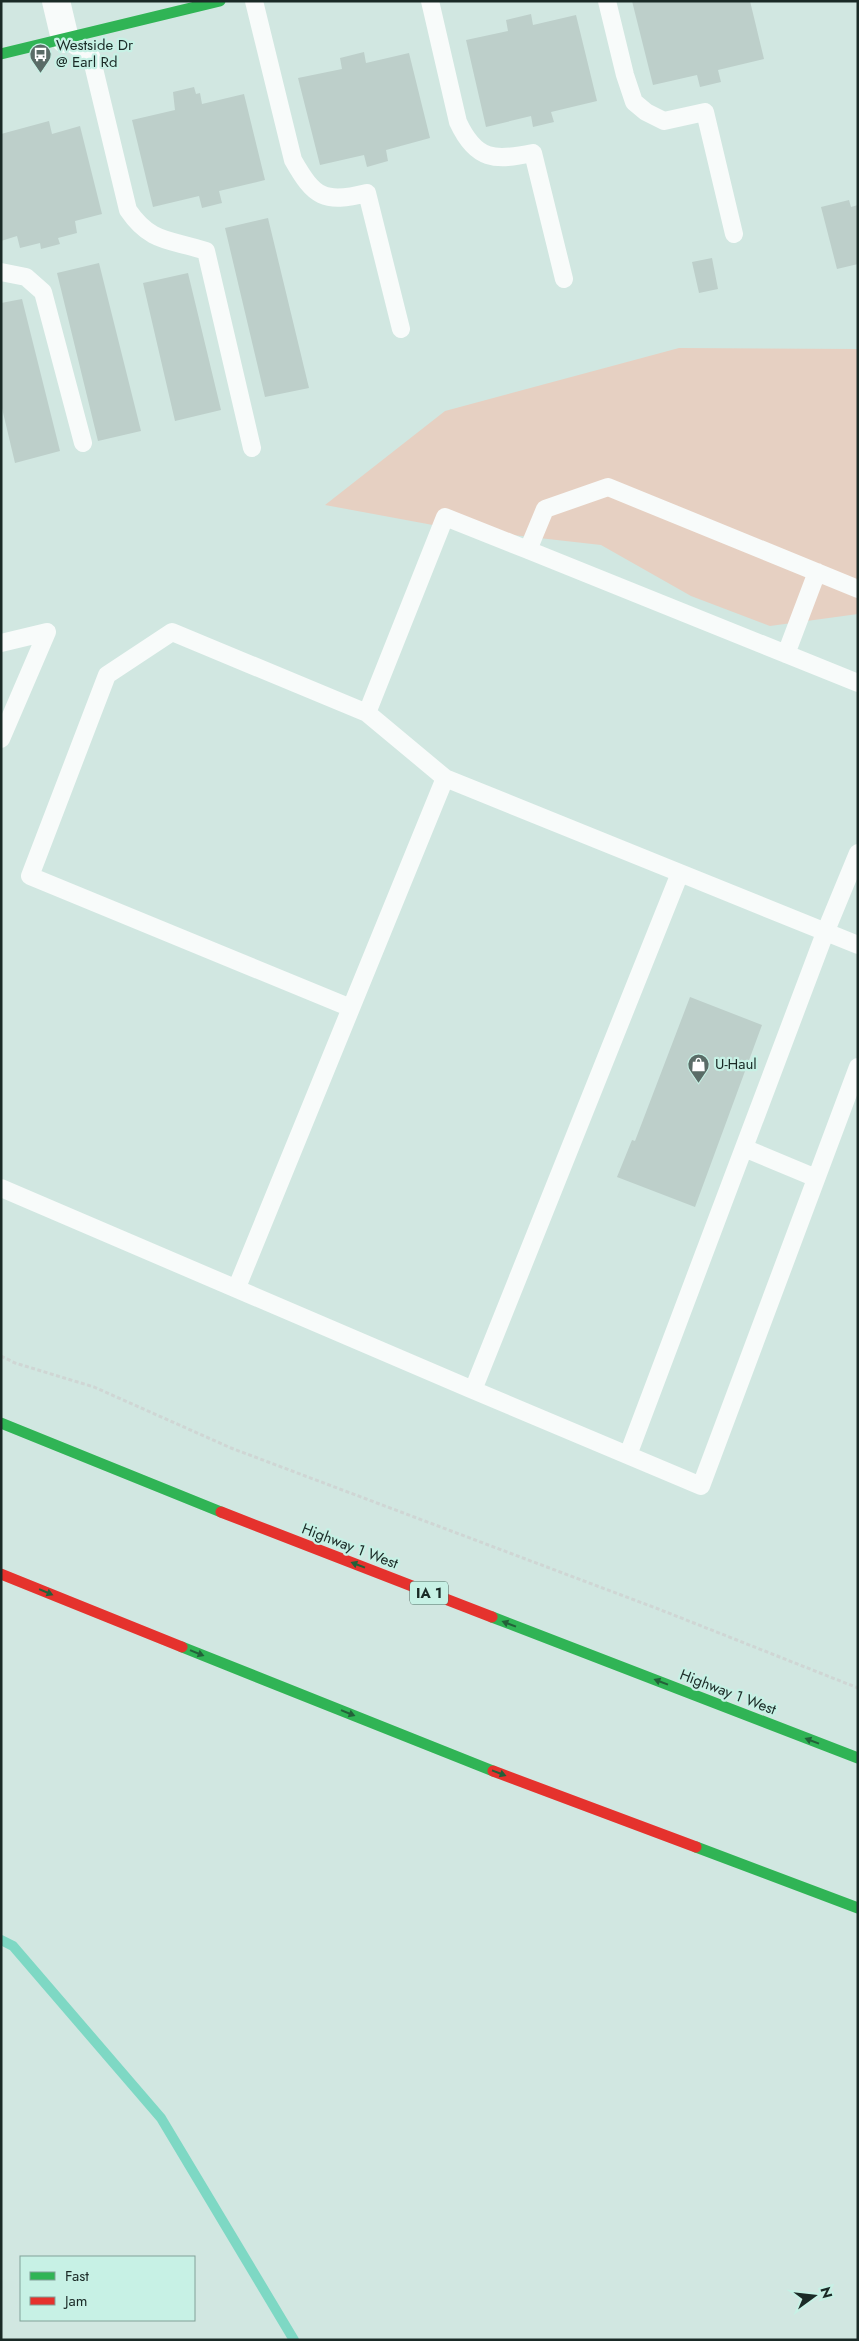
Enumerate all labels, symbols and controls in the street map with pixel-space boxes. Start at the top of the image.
place label: Westside Dr @ Earl Rd [56,34,134,73]
bus stop icon: Westside Dr @ Earl Rd [28,42,52,73]
shop icon: U-Haul [687,1052,711,1083]
place label: U-Haul [715,1053,757,1075]
street label: Highway 1 West [299,1518,402,1575]
one-way arrow [350,1561,365,1568]
road number: IA 1 [410,1582,448,1605]
one-way arrow [39,1589,53,1597]
one-way arrow [501,1620,516,1628]
one-way arrow [190,1649,204,1657]
street label: Highway 1 West [677,1664,780,1721]
one-way arrow [653,1678,668,1686]
one-way arrow [341,1709,356,1717]
one-way arrow [804,1737,819,1745]
one-way arrow [492,1769,507,1777]
legend [20,2256,195,2321]
text: Fast [65,2265,89,2287]
north arrow [789,2271,839,2321]
text: N [815,2285,838,2301]
text: Jam [63,2290,88,2312]

